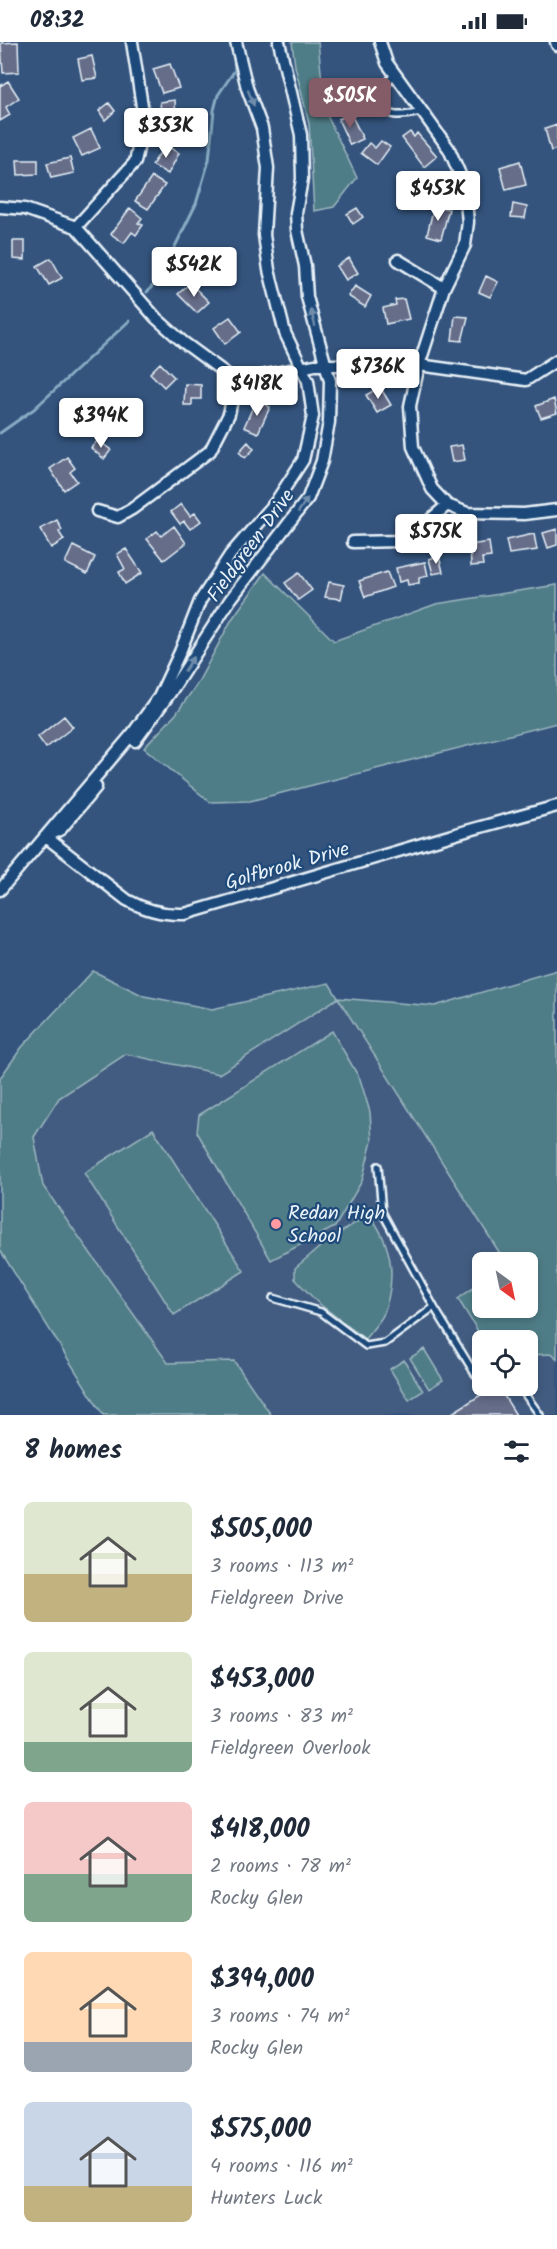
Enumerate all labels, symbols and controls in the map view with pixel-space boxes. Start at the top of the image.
text: 08:32 [30,4,85,39]
pin: $505K [308,78,392,129]
text: $505K [323,81,377,113]
one-way arrow [246,90,256,108]
pin: $353K [124,108,208,159]
text: $353K [138,111,194,143]
pin: $453K [396,171,480,222]
text: $453K [410,174,466,206]
pin: $542K [152,247,236,298]
text: $542K [166,250,222,282]
one-way arrow [307,308,317,327]
pin: $736K [336,349,420,400]
text: $736K [350,352,406,384]
pin: $418K [215,366,299,417]
text: $418K [231,369,283,401]
pin: $394K [59,398,143,449]
text: $394K [73,401,129,433]
street label: Fieldgreen Drive [199,483,304,610]
one-way arrow [297,497,308,514]
pin: $575K [394,514,478,565]
text: $575K [409,517,463,549]
one-way arrow [183,656,195,672]
street label: Golfbrook Drive [222,834,354,900]
place label: Redan High School [288,1198,385,1253]
marker: Redan High School [269,1217,283,1231]
north arrow [472,1252,538,1318]
map controls [472,1252,538,1396]
button: locate [472,1330,538,1396]
text: 8 homes [24,1430,122,1472]
icon: filters [500,1435,533,1468]
text: $505,000 [210,1509,312,1551]
icon: home [72,1526,144,1598]
text: 3 rooms · 113 m² [210,1551,353,1583]
text: Fieldgreen Drive [210,1583,344,1615]
text: $453,000 [210,1659,314,1701]
icon: home [72,1676,144,1748]
text: 3 rooms · 83 m² [210,1701,353,1733]
text: Fieldgreen Overlook [210,1733,371,1765]
text: $418,000 [210,1809,310,1851]
icon: home [72,1826,144,1898]
text: 2 rooms · 78 m² [210,1851,351,1883]
text: Rocky Glen [210,1883,303,1915]
text: $394,000 [210,1959,314,2001]
icon: home [72,1976,144,2048]
text: 3 rooms · 74 m² [210,2001,350,2033]
text: Rocky Glen [210,2033,303,2065]
text: $575,000 [210,2109,311,2151]
icon: home [72,2126,144,2198]
text: 4 rooms · 116 m² [210,2151,353,2183]
text: Hunters Luck [210,2183,322,2215]

